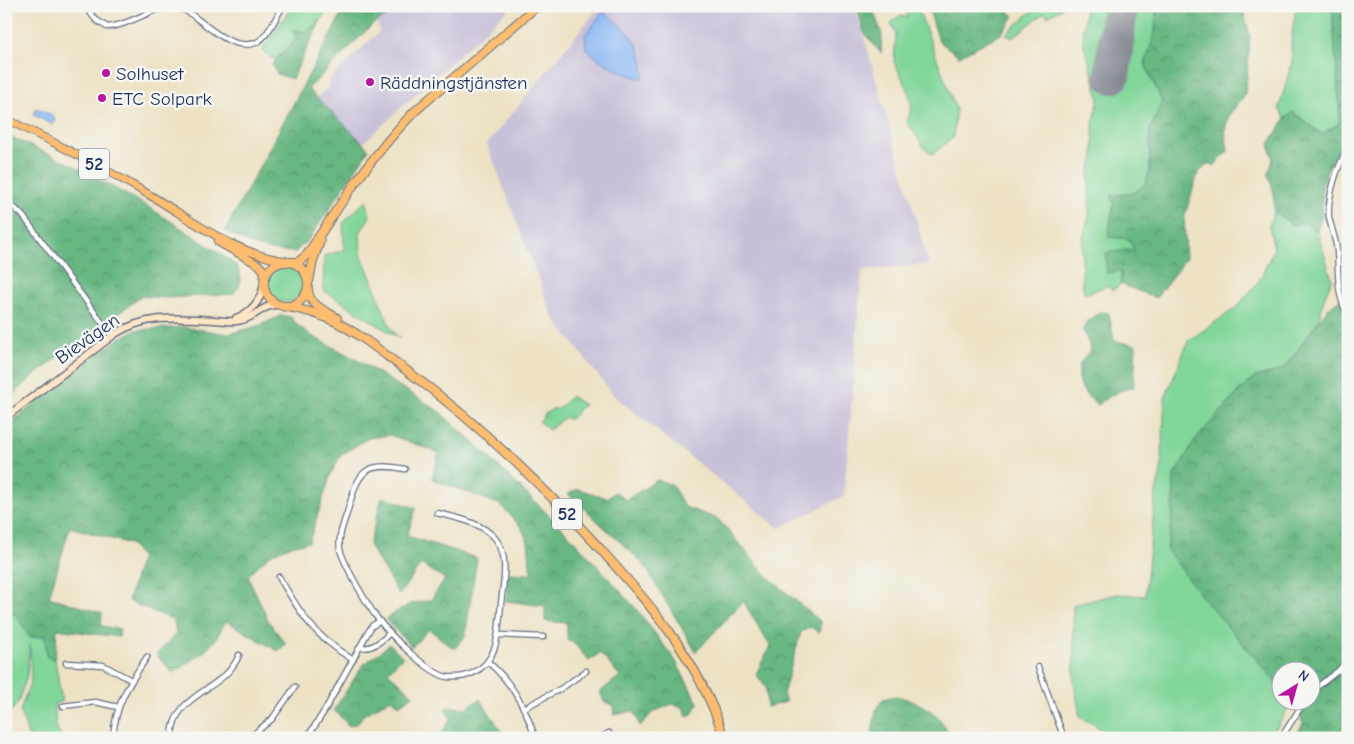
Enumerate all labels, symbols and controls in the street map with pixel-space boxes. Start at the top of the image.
place label: Solhuset [116,63,184,85]
marker: Solhuset [100,67,112,79]
place label: Räddningstjänsten [380,72,527,94]
marker: Räddningstjänsten [364,76,376,88]
place label: ETC Solpark [112,88,212,110]
marker: ETC Solpark [96,92,108,104]
road number: 52 [79,148,109,180]
street label: Bievägen [51,309,124,369]
road number: 52 [552,498,582,530]
north arrow [1272,662,1322,712]
text: N [1295,666,1312,686]

